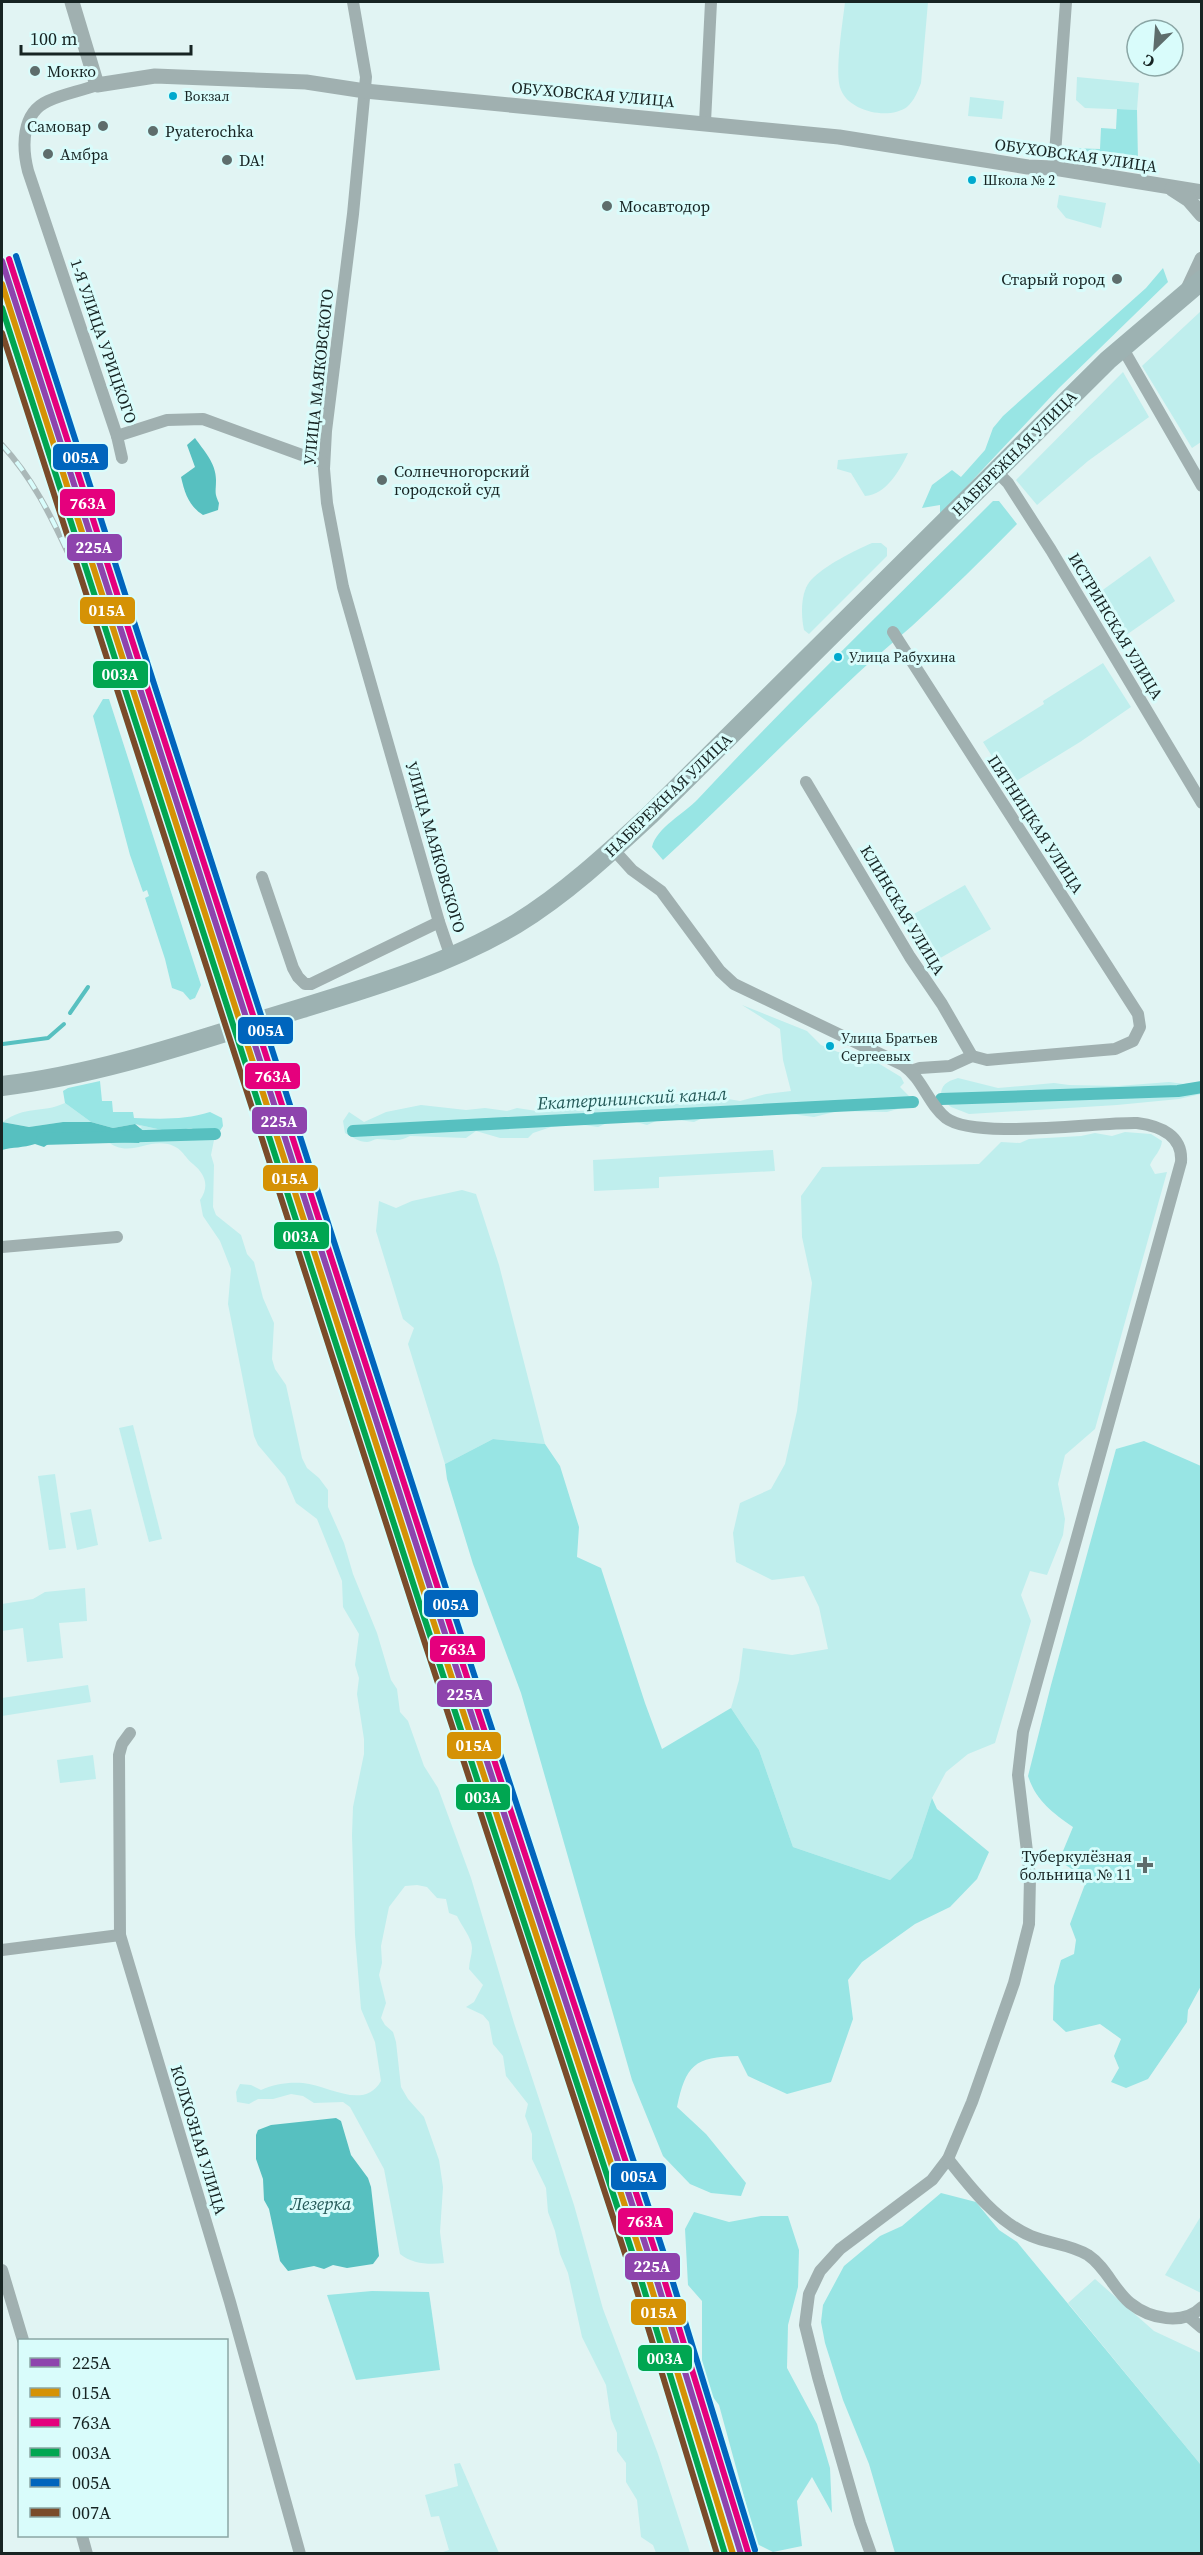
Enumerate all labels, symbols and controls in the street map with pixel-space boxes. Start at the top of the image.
scale bar [21,18,190,56]
north arrow [1125,18,1185,78]
text: 100 m [30,26,77,51]
text: С [1139,50,1158,74]
place label: Мокко [47,60,96,82]
marker: Мокко [28,64,42,78]
street label: ОБУХОВСКАЯ УЛИЦА [510,76,676,112]
place label: Вокзал [184,86,229,106]
marker: Вокзал [167,90,179,102]
place label: Самовар [27,115,91,137]
marker: Самовар [96,119,110,133]
place label: Pyaterochka [165,120,255,142]
marker: Pyaterochka [146,124,160,138]
street label: ОБУХОВСКАЯ УЛИЦА [993,133,1159,177]
place label: Амбра [60,143,109,165]
marker: Амбра [41,147,55,161]
place label: DA! [239,149,265,171]
marker: DA! [220,153,234,167]
place label: Школа № 2 [983,170,1055,190]
marker: Школа № 2 [966,174,978,186]
place label: Мосавтодор [619,195,710,217]
marker: Мосавтодор [600,199,614,213]
street label: 1-Я УЛИЦА УРИЦКОГО [65,256,143,426]
place label: Старый город [1001,268,1105,290]
marker: Старый город [1110,272,1124,286]
street label: УЛИЦА МАЯКОВСКОГО [298,288,338,466]
street label: НАБЕРЕЖНАЯ УЛИЦА [946,385,1082,521]
line badge: 005А [52,443,109,471]
text: 005А [63,446,100,468]
place label: Солнечногорский городской суд [394,460,530,500]
marker: Солнечногорский городской суд [375,473,389,487]
line badge: 763А [59,488,116,517]
text: 763А [70,492,107,514]
line badge: 225А [66,533,123,562]
text: 225А [76,536,113,558]
street label: ИСТРИНСКАЯ УЛИЦА [1063,548,1169,704]
line badge: 015А [79,596,136,625]
text: 015А [89,599,126,621]
place label: Улица Рабухина [849,647,957,667]
marker: Улица Рабухина [832,651,844,663]
line badge: 003А [92,660,149,689]
text: 003А [102,663,139,685]
street label: НАБЕРЕЖНАЯ УЛИЦА [599,728,737,862]
street label: ПЯТНИЦКАЯ УЛИЦА [983,750,1089,898]
street label: УЛИЦА МАЯКОВСКОГО [401,759,471,935]
street label: КЛИНСКАЯ УЛИЦА [855,841,951,979]
line badge: 005А [237,1016,294,1045]
text: 005А [248,1019,285,1041]
place label: Улица Братьев Сергеевых [841,1028,938,1066]
marker: Улица Братьев Сергеевых [824,1040,836,1052]
line badge: 763А [244,1062,301,1090]
text: 763А [255,1065,292,1087]
water label: Екатерининский канал [536,1081,728,1116]
line badge: 225А [251,1106,308,1135]
text: 225А [261,1110,298,1132]
line badge: 015А [262,1164,319,1192]
text: 015А [272,1167,309,1189]
line badge: 003А [273,1221,330,1250]
text: 003А [283,1225,320,1247]
line badge: 005А [423,1589,479,1618]
text: 005А [433,1593,470,1615]
line badge: 763А [429,1635,486,1663]
text: 763А [440,1638,477,1660]
line badge: 225А [436,1679,493,1708]
text: 225А [447,1683,484,1705]
line badge: 015А [446,1731,502,1760]
text: 015А [456,1734,493,1756]
line badge: 003А [455,1783,511,1811]
text: 003А [465,1786,502,1808]
place label: Туберкулёзная больница № 11 [1019,1845,1132,1885]
marker: Туберкулёзная больница № 11 [1136,1856,1154,1874]
street label: КОЛХОЗНАЯ УЛИЦА [166,2063,232,2218]
line badge: 005А [610,2162,667,2191]
text: 005А [621,2165,658,2187]
water label: Лезерка [290,2191,352,2216]
line badge: 763А [617,2207,674,2236]
text: 763А [627,2210,664,2232]
line badge: 225А [624,2252,681,2281]
text: 225А [634,2255,671,2277]
line badge: 015А [630,2298,687,2326]
text: 015А [641,2301,678,2323]
legend [18,2339,228,2537]
line badge: 003А [637,2344,693,2372]
text: 003А [647,2347,684,2369]
text: 225А [72,2350,111,2375]
text: 015А [72,2380,111,2405]
text: 763А [72,2410,111,2435]
text: 003А [72,2440,111,2465]
text: 005А [72,2470,111,2495]
text: 007А [72,2500,111,2525]

